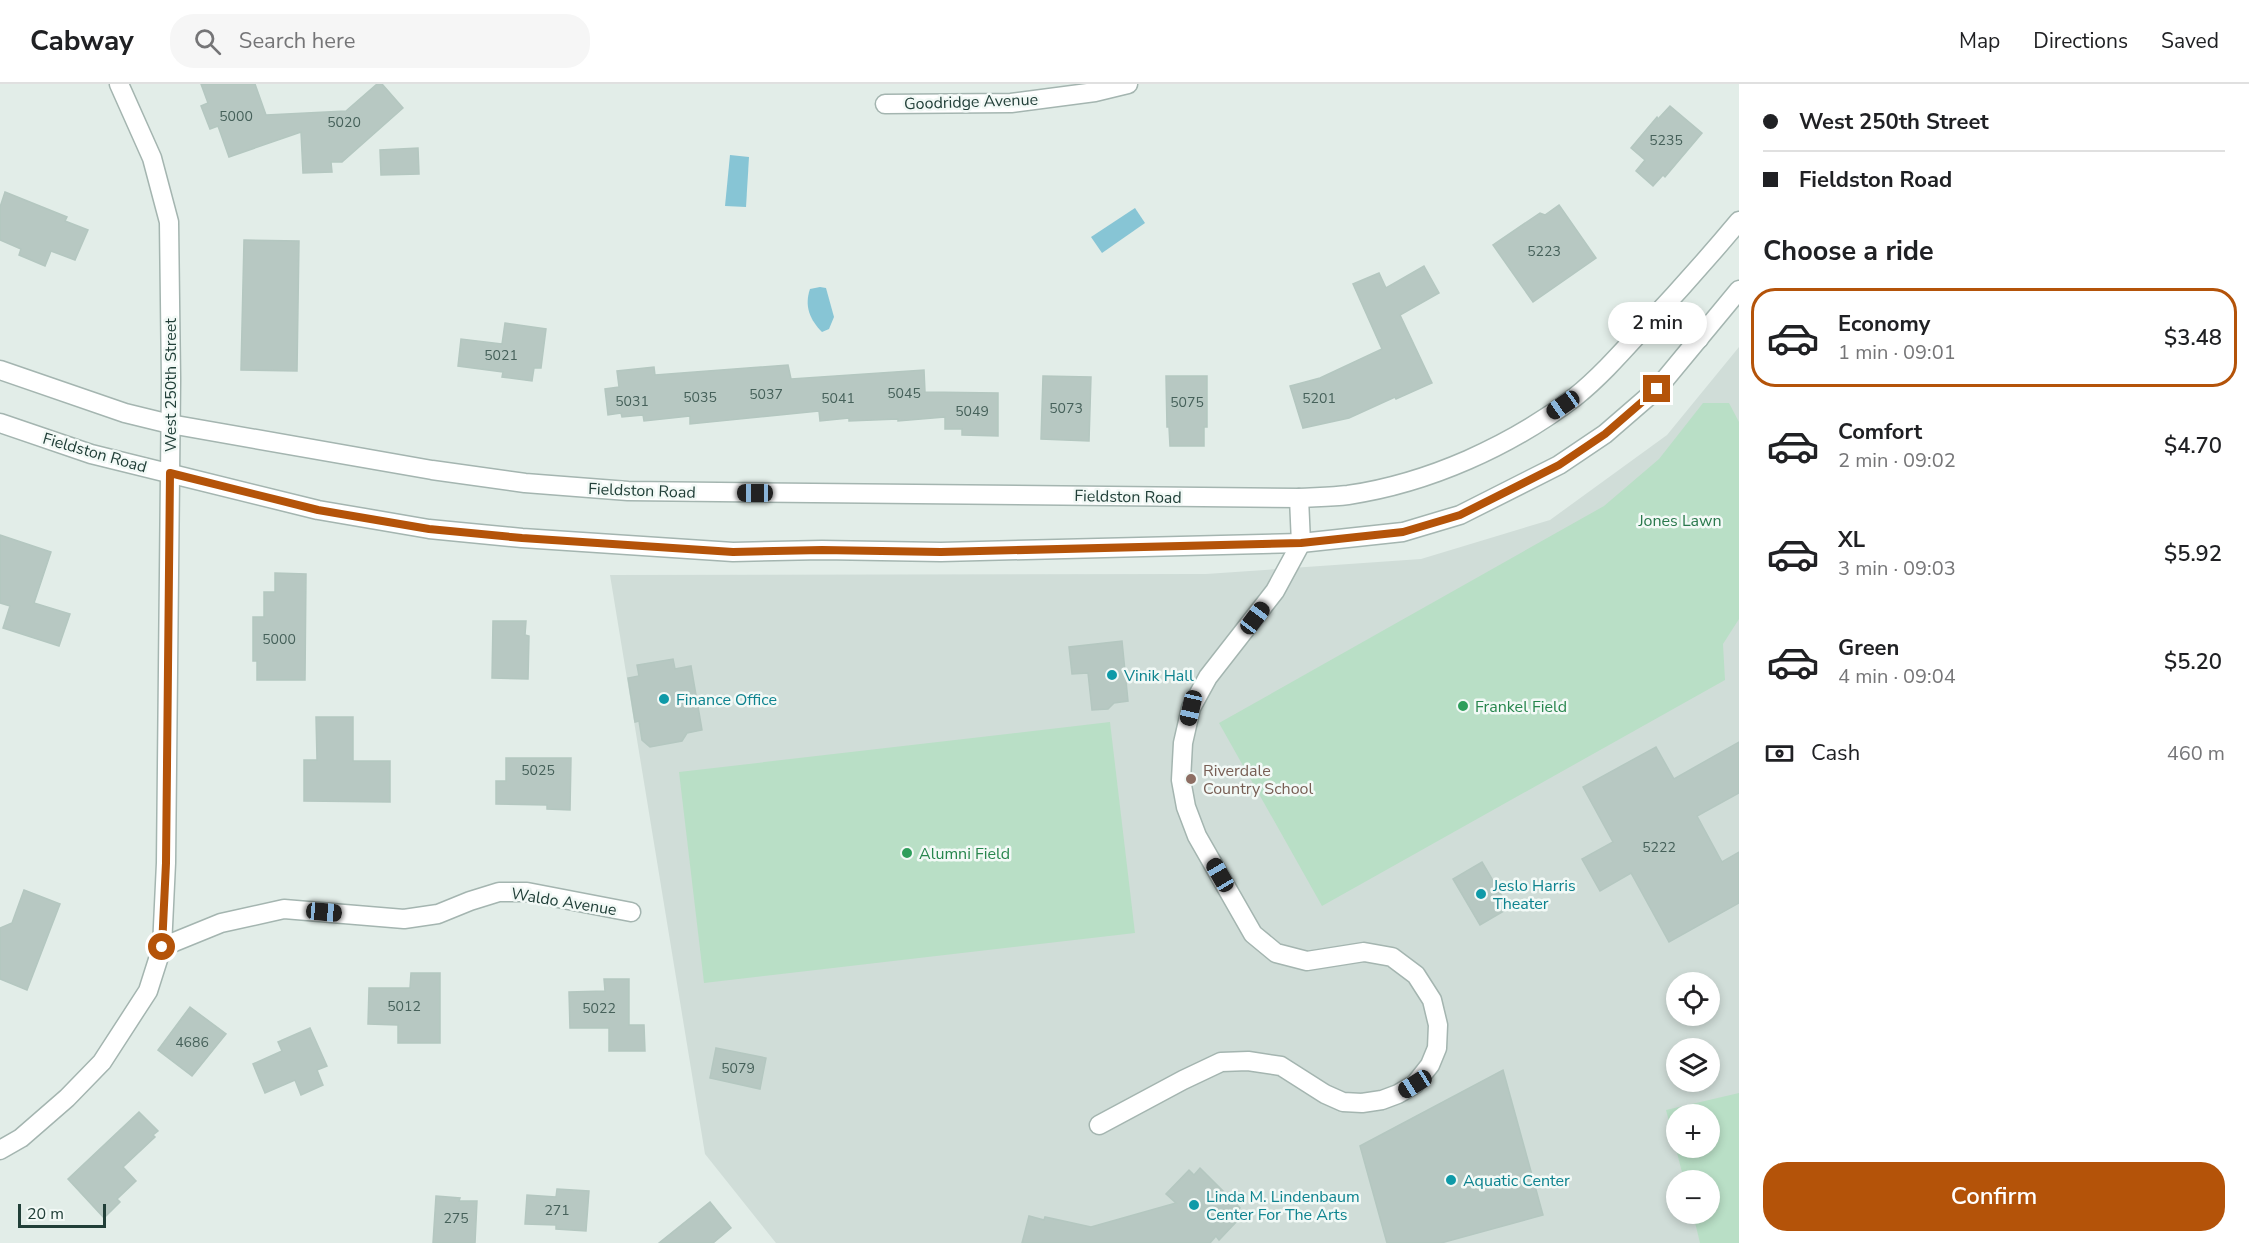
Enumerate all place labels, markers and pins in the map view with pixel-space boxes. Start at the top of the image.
place label: Vinik Hall [1123,665,1194,687]
marker: Vinik Hall [1105,668,1119,682]
place label: Finance Office [676,689,777,711]
marker: Finance Office [657,692,671,706]
place label: Frankel Field [1475,696,1567,718]
marker: Frankel Field [1456,699,1470,713]
place label: Riverdale Country School [1203,760,1313,800]
marker: Riverdale Country School [1184,772,1198,786]
place label: Alumni Field [919,843,1010,865]
marker: Alumni Field [900,846,914,860]
place label: Jeslo Harris Theater [1492,875,1576,915]
marker: Jeslo Harris Theater [1474,887,1488,901]
place label: Aquatic Center [1463,1170,1570,1192]
marker: Aquatic Center [1444,1173,1458,1187]
place label: Linda M. Lindenbaum Center For The Arts [1206,1186,1360,1226]
marker: Linda M. Lindenbaum Center For The Arts [1187,1198,1201,1212]

